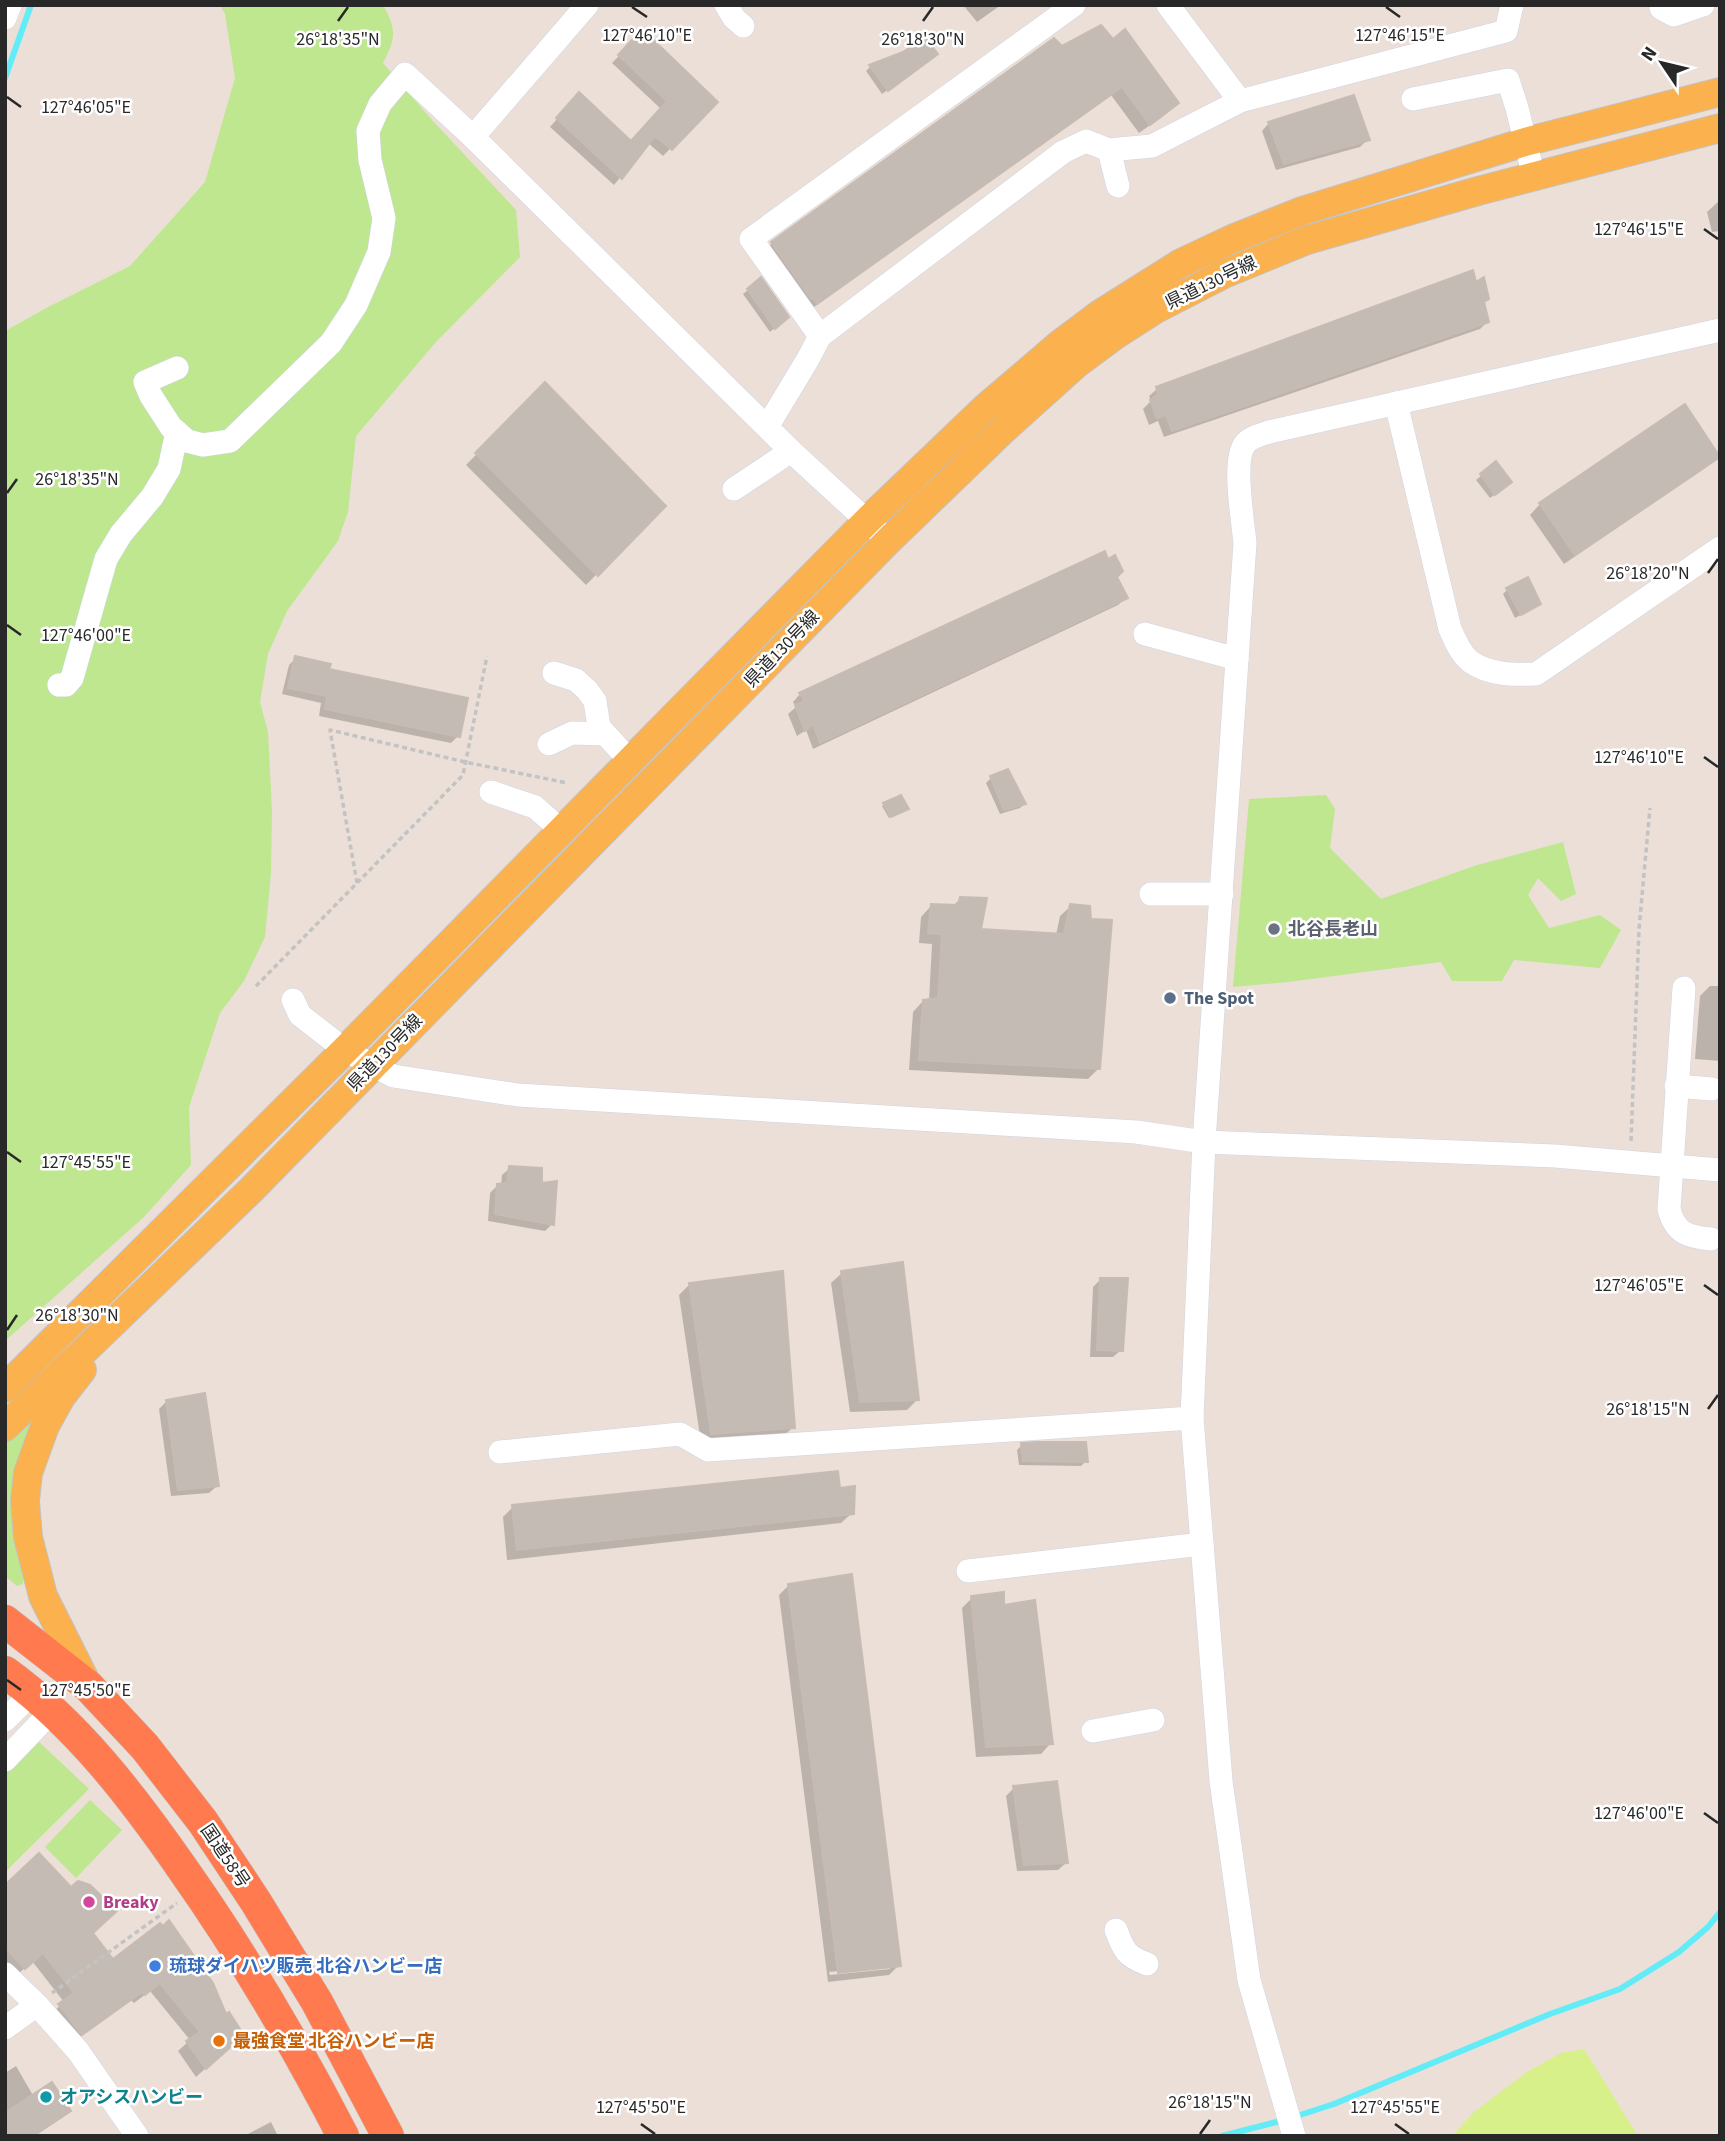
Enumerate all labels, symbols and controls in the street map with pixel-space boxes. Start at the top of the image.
text: 127°46'10"E [602,23,692,48]
text: 127°46'15"E [1355,23,1445,48]
text: 26°18'35"N [296,27,380,52]
text: 26°18'30"N [881,27,965,52]
north arrow [1627,28,1697,98]
text: N [1635,41,1664,67]
text: 127°46'05"E [41,95,131,120]
text: 127°46'15"E [1594,217,1684,242]
street label: 県道130号線 [1161,250,1261,316]
text: 26°18'35"N [35,467,119,492]
text: 26°18'20"N [1606,561,1690,586]
street label: 県道130号線 [739,605,825,693]
text: 127°46'00"E [41,623,131,648]
text: 127°46'10"E [1594,745,1684,770]
place label: 北谷長老山 [1288,917,1378,942]
marker: 北谷長老山 [1266,921,1282,937]
place label: The Spot [1184,986,1254,1011]
marker: The Spot [1162,990,1178,1006]
street label: 県道130号線 [342,1009,428,1097]
text: 127°45'55"E [41,1150,131,1175]
text: 127°46'05"E [1594,1273,1684,1298]
text: 26°18'30"N [35,1303,119,1328]
text: 26°18'15"N [1606,1397,1690,1422]
text: 127°45'50"E [41,1678,131,1703]
text: 127°46'00"E [1594,1801,1684,1826]
street label: 国道58号 [195,1819,255,1893]
place label: Breaky [103,1890,159,1915]
marker: Breaky [81,1894,97,1910]
place label: 琉球ダイハツ販売 北谷ハンビー店 [169,1954,442,1979]
marker: 琉球ダイハツ販売 北谷ハンビー店 [147,1958,163,1974]
place label: 最強食堂 北谷ハンビー店 [233,2029,435,2054]
marker: 最強食堂 北谷ハンビー店 [211,2033,227,2049]
place label: オアシスハンビー [60,2085,203,2110]
marker: オアシスハンビー [38,2089,54,2105]
text: 26°18'15"N [1168,2090,1252,2115]
text: 127°45'50"E [596,2095,686,2120]
text: 127°45'55"E [1350,2095,1440,2120]

